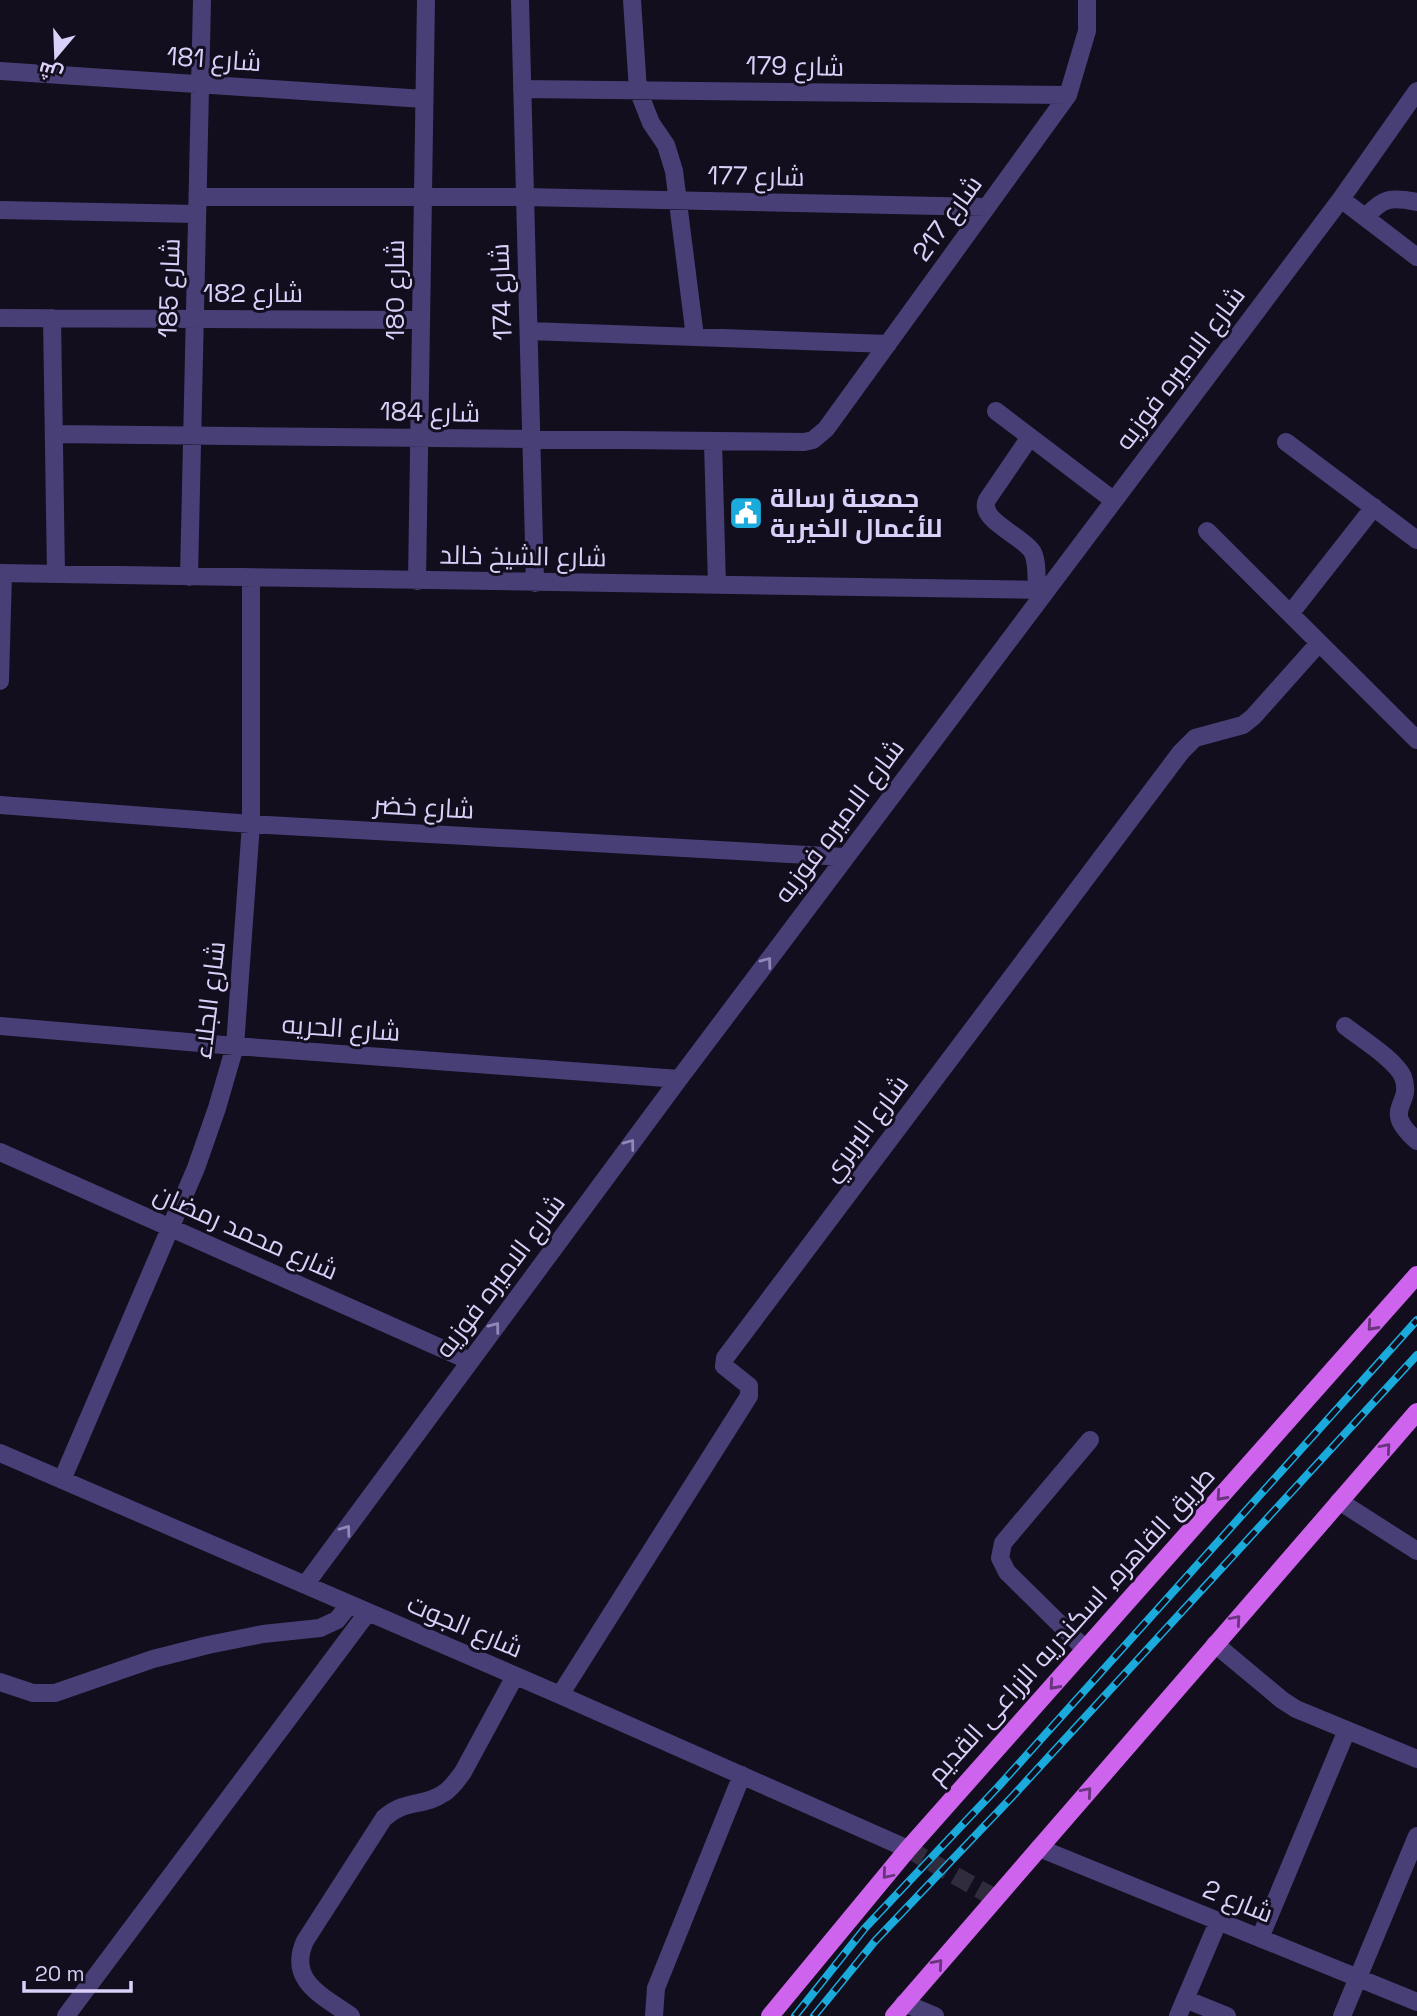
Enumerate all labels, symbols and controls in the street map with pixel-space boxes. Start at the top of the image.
north arrow [21,21,91,91]
street label: شارع 181 [165,39,263,79]
street label: شارع 179 [745,48,845,84]
text: ش [35,56,66,87]
street label: شارع 177 [707,158,805,194]
street label: شارع 217 [904,168,990,268]
street label: شارع 185 [150,238,188,338]
street label: شارع 180 [378,240,412,340]
street label: شارع 174 [482,243,520,341]
street label: شارع 182 [203,276,303,310]
street label: شارع الاميره فوزيه [1107,279,1253,457]
street label: شارع 184 [380,394,480,430]
place label: جمعية رسالة للأعمال الخيرية [770,481,942,545]
public building icon: جمعية رسالة للأعمال الخيرية [727,494,765,532]
street label: شارع الشيخ خالد [439,538,607,574]
street label: شارع الاميره فوزيه [766,732,912,910]
street label: شارع خضر [371,787,475,827]
street label: شارع الجلاء [185,939,233,1061]
one-way arrow [758,957,771,970]
street label: شارع الحريه [281,1007,401,1049]
street label: شارع البربري [814,1068,918,1190]
one-way arrow [622,1139,635,1152]
street label: شارع محمد رمضان [149,1176,343,1288]
street label: شارع الاميره فوزيه [427,1187,573,1365]
one-way arrow [1368,1318,1380,1331]
one-way arrow [487,1322,499,1335]
one-way arrow [1377,1444,1390,1457]
street label: طريق القاهره, اسكندريه الزراعى القديم [920,1459,1223,1791]
one-way arrow [1217,1488,1229,1501]
one-way arrow [337,1525,350,1538]
street label: شارع الجوت [402,1586,528,1666]
one-way arrow [1228,1615,1240,1628]
one-way arrow [1050,1677,1062,1690]
one-way arrow [1079,1787,1091,1800]
one-way arrow [883,1867,896,1879]
street label: شارع 2 [1198,1872,1278,1930]
scale bar [24,1950,131,1994]
one-way arrow [930,1959,942,1972]
text: 20 m [35,1960,85,1987]

